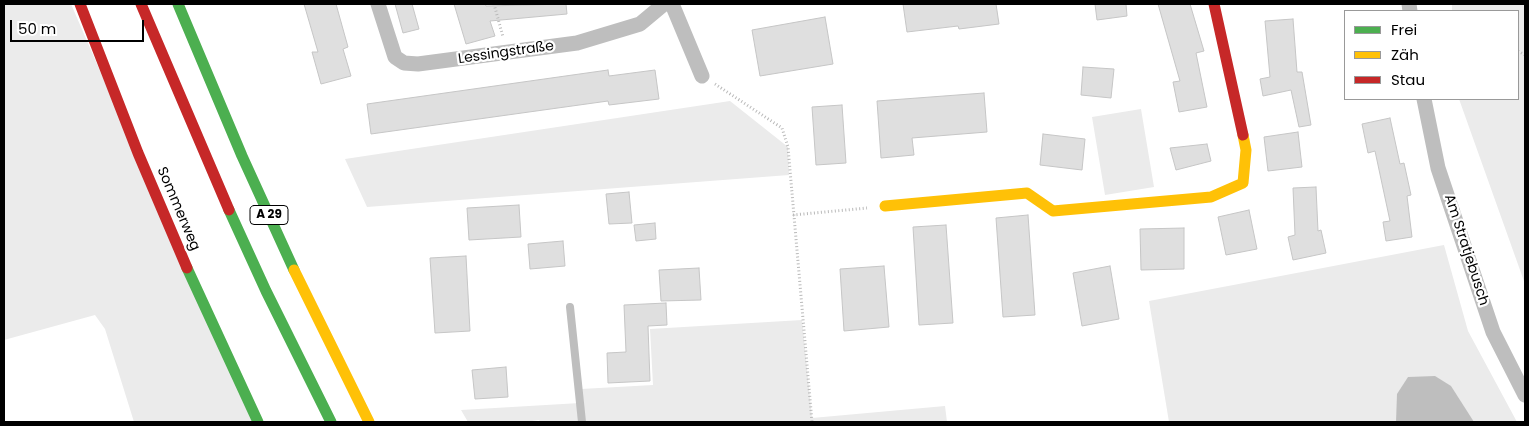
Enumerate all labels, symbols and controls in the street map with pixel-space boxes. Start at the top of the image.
scale bar [12,10,146,42]
legend [1344,10,1519,100]
text: 50 m [18,18,56,39]
text: Frei [1391,19,1417,40]
street label: Lessingstraße [457,38,555,68]
text: Zäh [1391,44,1419,65]
text: Stau [1391,69,1425,90]
street label: Sommerweg [153,165,203,253]
street label: Am Stratjebusch [1440,192,1492,308]
road number: A 29 [250,206,288,224]

